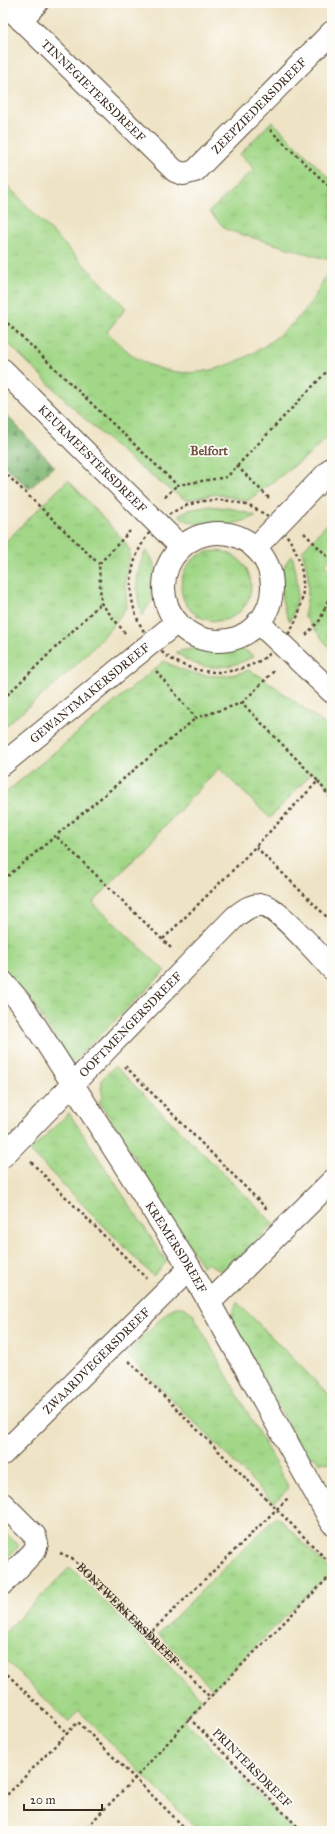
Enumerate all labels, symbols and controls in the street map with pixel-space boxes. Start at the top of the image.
street label: TINNEGIETERSDREEF [38,37,148,145]
street label: ZEEPZIEDERSDREEF [209,55,310,157]
street label: KEURMEESTERSDREEF [35,402,149,516]
district label: Belfort [190,443,228,459]
street label: GEWANTMAKERSDREEF [27,640,153,746]
street label: OOFTMENGERSDREEF [76,969,185,1080]
street label: KREMERSDREEF [143,1199,210,1295]
street label: ZWAARDVEGERSDREEF [40,1305,153,1417]
street label: BONTWERKERSDREEF [74,1560,182,1668]
street label: PRINTERSDREEF [210,1726,294,1810]
scale bar [24,1786,102,1812]
text: 20 m [30,1793,56,1807]

